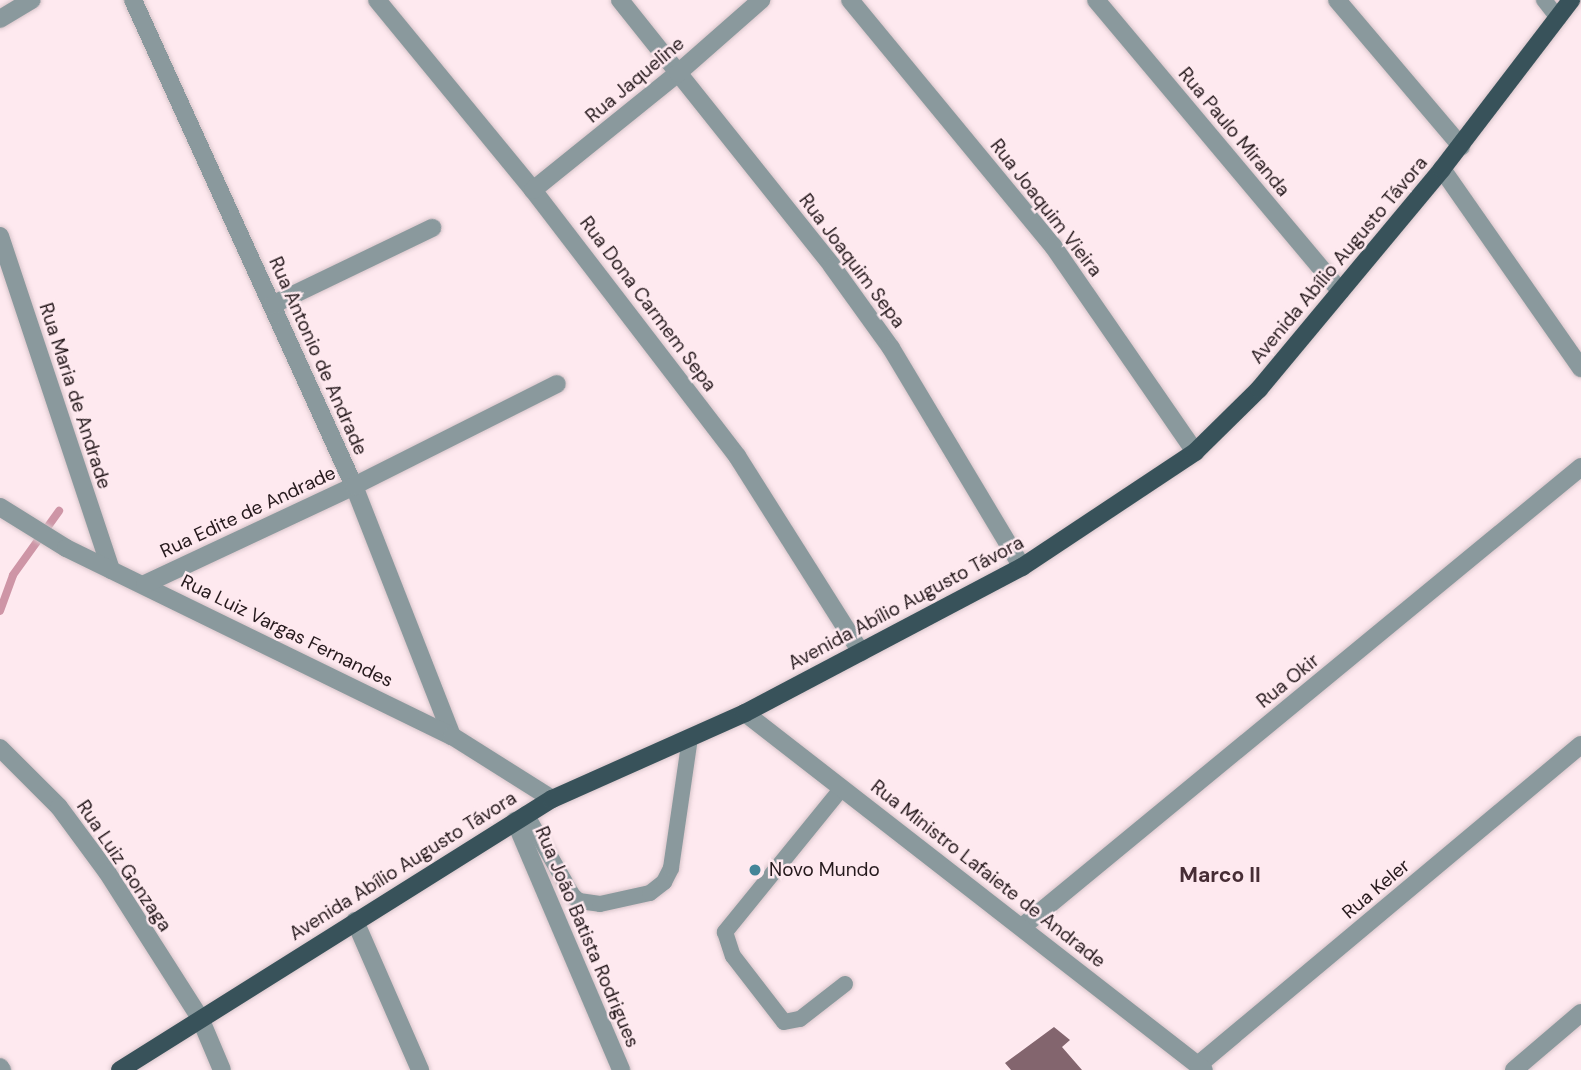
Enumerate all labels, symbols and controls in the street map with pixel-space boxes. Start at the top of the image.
street label: Rua Jaqueline [581,32,689,128]
street label: Rua Paulo Miranda [1174,63,1294,201]
street label: Rua Joaquim Vieira [985,135,1107,281]
street label: Avenida Abílio Augusto Távora [1246,152,1432,368]
street label: Rua Joaquim Sepa [794,189,910,333]
street label: Rua Dona Carmem Sepa [575,212,721,396]
street label: Rua Antonio de Andrade [264,253,372,459]
street label: Rua Maria de Andrade [34,300,116,492]
street label: Rua Edite de Andrade [157,461,339,563]
street label: Avenida Abílio Augusto Távora [784,531,1028,675]
street label: Rua Luiz Vargas Fernandes [177,570,397,692]
street label: Rua Okir [1252,649,1324,713]
street label: Rua Ministro Lafaiete de Andrade [866,775,1110,973]
street label: Avenida Abílio Augusto Távora [285,787,521,945]
street label: Rua Luiz Gonzaga [72,796,176,936]
street label: Rua João Batista Rodrigues [530,823,644,1051]
street label: Rua Keler [1338,854,1414,924]
place label: Novo Mundo [769,859,880,881]
marker: Novo Mundo [747,862,763,878]
district label: Marco II [1179,862,1261,888]

